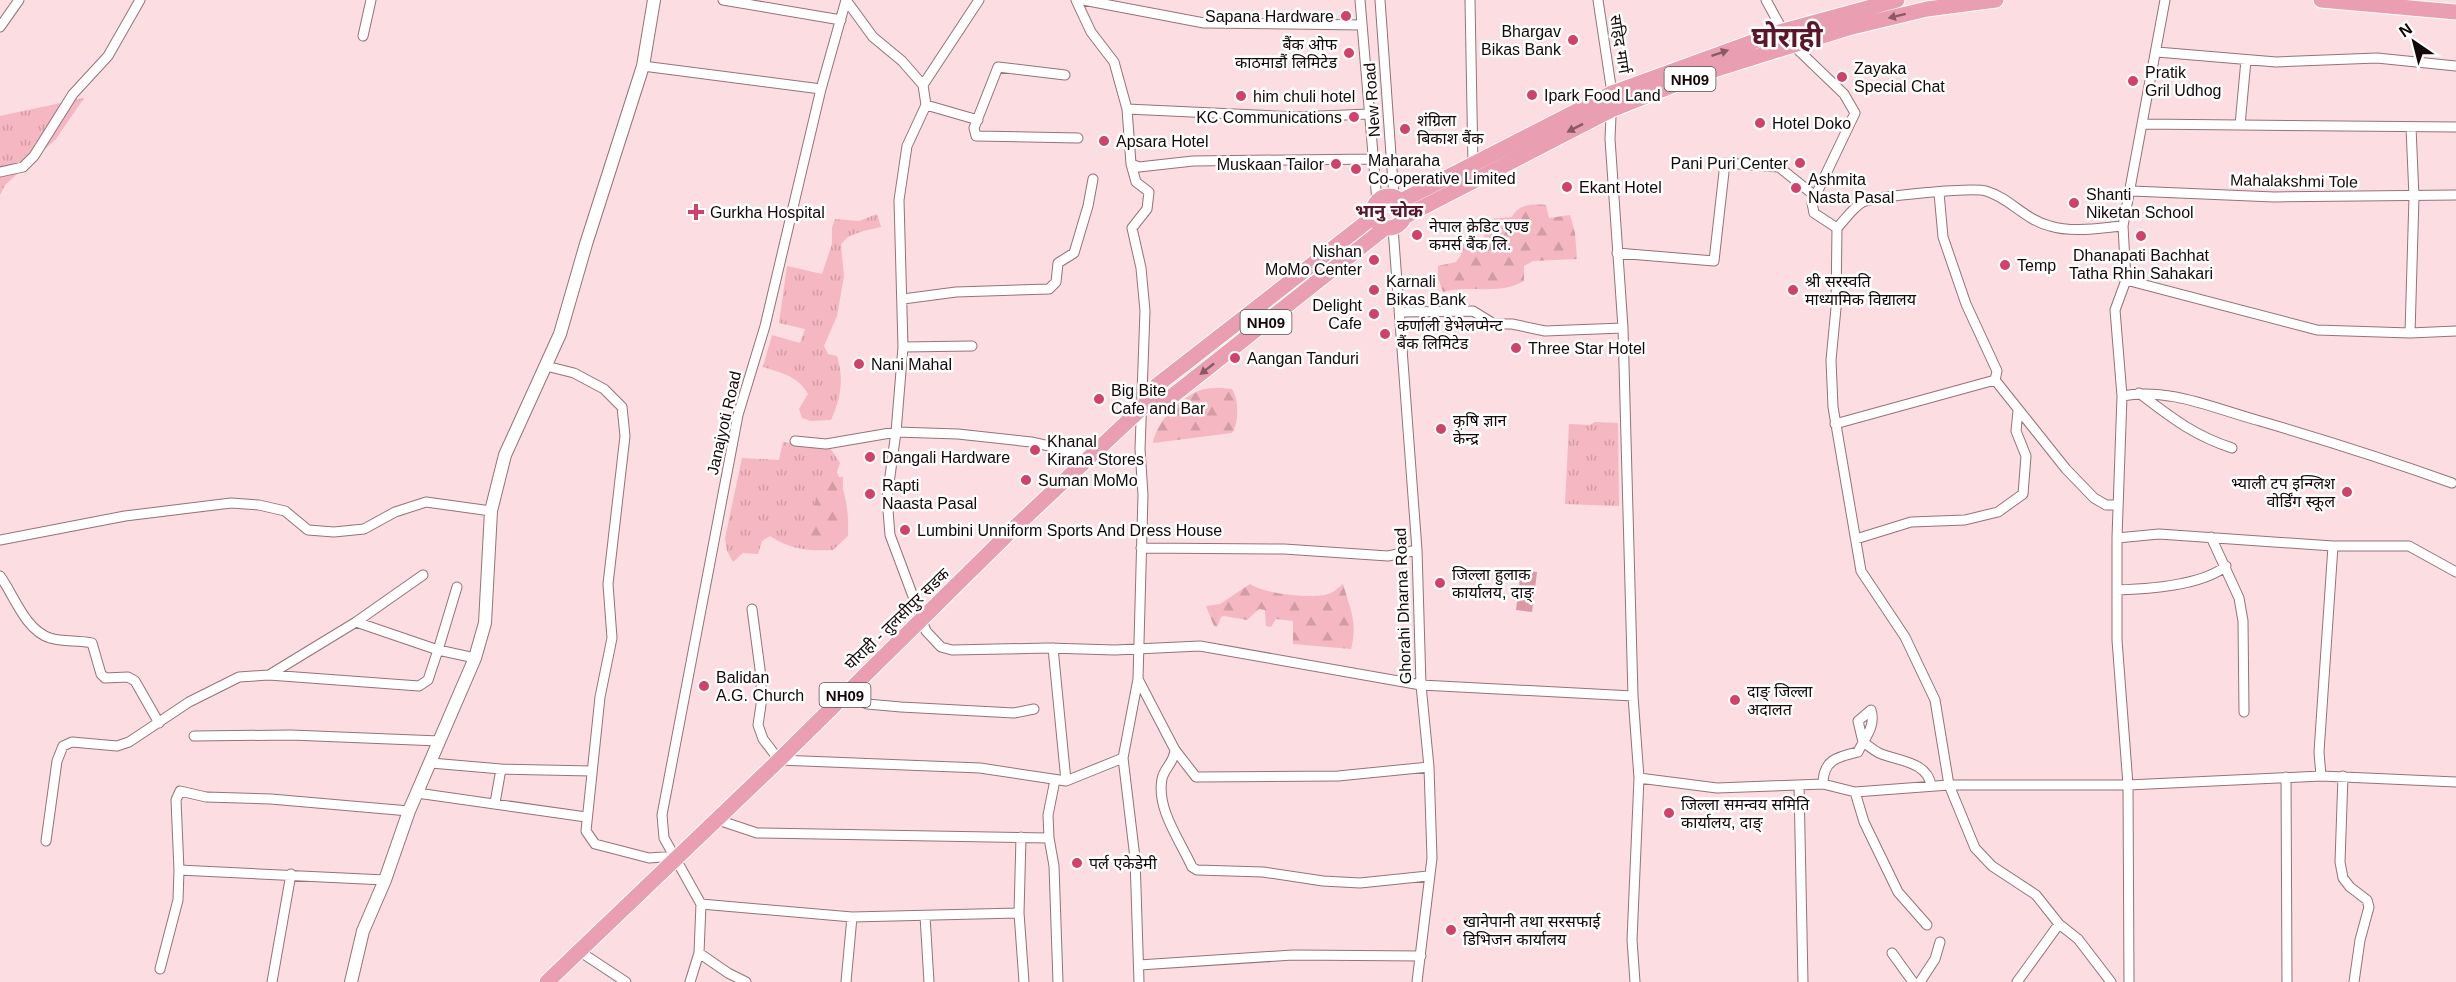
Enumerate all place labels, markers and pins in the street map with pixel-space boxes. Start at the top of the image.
place label: Sapana Hardware [1205,8,1334,25]
marker: Sapana Hardware [1339,9,1353,23]
place label: Bhargav Bikas Bank [1481,23,1562,58]
marker: Bhargav Bikas Bank [1566,33,1580,47]
place label: बैंक ओफ काठमाडौं लिमिटेड [1235,35,1338,71]
marker: बैंक ओफ काठमाडौं लिमिटेड [1342,46,1356,60]
place label: Zayaka Special Chat [1854,60,1945,95]
place label: Pratik Gril Udhog [2145,64,2221,99]
marker: Zayaka Special Chat [1835,70,1849,84]
marker: Pratik Gril Udhog [2126,74,2140,88]
place label: Ipark Food Land [1544,87,1661,104]
place label: him chuli hotel [1253,88,1355,105]
marker: Ipark Food Land [1525,88,1539,102]
marker: him chuli hotel [1234,89,1248,103]
place label: KC Communications [1196,109,1342,126]
marker: KC Communications [1347,110,1361,124]
place label: शंग्रिला बिकाश बैंक [1417,112,1484,147]
place label: Hotel Doko [1772,115,1851,132]
marker: Hotel Doko [1753,116,1767,130]
marker: शंग्रिला बिकाश बैंक [1398,122,1412,136]
place label: Apsara Hotel [1116,133,1209,150]
marker: Apsara Hotel [1097,134,1111,148]
place label: Maharaha Co-operative Limited [1368,152,1516,187]
place label: Pani Puri Center [1671,155,1789,172]
place label: Muskaan Tailor [1217,156,1325,173]
marker: Pani Puri Center [1793,156,1807,170]
marker: Muskaan Tailor [1329,157,1343,171]
marker: Maharaha Co-operative Limited [1349,162,1363,176]
place label: Ashmita Nasta Pasal [1808,171,1894,206]
place label: Ekant Hotel [1579,179,1662,196]
marker: Ekant Hotel [1560,180,1574,194]
marker: Ashmita Nasta Pasal [1789,181,1803,195]
place label: Shanti Niketan School [2086,186,2194,221]
marker: Shanti Niketan School [2067,196,2081,210]
marker: Gurkha Hospital [687,203,705,221]
place label: Gurkha Hospital [710,204,825,221]
place label: नेपाल क्रेडिट एण्ड कमर्स बैंक लि. [1429,217,1529,253]
marker: नेपाल क्रेडिट एण्ड कमर्स बैंक लि. [1410,228,1424,242]
marker: Dhanapati Bachhat Tatha Rhin Sahakari [2134,229,2148,243]
place label: Nishan MoMo Center [1265,243,1363,278]
place label: Dhanapati Bachhat Tatha Rhin Sahakari [2069,247,2213,282]
marker: Nishan MoMo Center [1367,253,1381,267]
place label: Temp [2017,257,2056,274]
marker: Temp [1998,258,2012,272]
place label: Karnali Bikas Bank [1386,273,1467,308]
place label: श्री सरस्वति माध्यामिक विद्यालय [1805,273,1917,308]
marker: Karnali Bikas Bank [1367,283,1381,297]
marker: श्री सरस्वति माध्यामिक विद्यालय [1786,283,1800,297]
place label: Delight Cafe [1312,297,1363,332]
marker: Delight Cafe [1367,307,1381,321]
place label: कर्णाली डेभेलप्मेन्ट बैंक लिमिटेड [1397,316,1503,352]
marker: कर्णाली डेभेलप्मेन्ट बैंक लिमिटेड [1378,327,1392,341]
place label: Three Star Hotel [1528,340,1645,357]
marker: Three Star Hotel [1509,341,1523,355]
place label: Aangan Tanduri [1247,350,1359,367]
marker: Aangan Tanduri [1228,351,1242,365]
place label: Nani Mahal [871,356,952,373]
marker: Nani Mahal [852,357,866,371]
place label: Big Bite Cafe and Bar [1111,382,1206,417]
marker: Big Bite Cafe and Bar [1092,392,1106,406]
place label: कृषि ज्ञान केन्द्र [1453,412,1508,447]
marker: कृषि ज्ञान केन्द्र [1434,422,1448,436]
place label: Khanal Kirana Stores [1047,433,1144,468]
marker: Khanal Kirana Stores [1028,443,1042,457]
place label: Dangali Hardware [882,449,1010,466]
marker: Dangali Hardware [863,450,877,464]
place label: Suman MoMo [1038,472,1138,489]
marker: Suman MoMo [1019,473,1033,487]
place label: भ्याली टप इन्ग्लिश वोर्डिंग स्कूल [2231,475,2336,512]
place label: Rapti Naasta Pasal [882,477,977,512]
marker: भ्याली टप इन्ग्लिश वोर्डिंग स्कूल [2340,485,2354,499]
marker: Rapti Naasta Pasal [863,487,877,501]
place label: Lumbini Unniform Sports And Dress House [917,522,1222,539]
marker: Lumbini Unniform Sports And Dress House [898,523,912,537]
place label: जिल्ला हुलाक कार्यालय, दाङ् [1452,566,1535,603]
marker: जिल्ला हुलाक कार्यालय, दाङ् [1433,576,1447,590]
place label: Balidan A.G. Church [716,669,804,704]
marker: Balidan A.G. Church [697,679,711,693]
place label: दाङ् जिल्ला अदालत [1747,683,1813,718]
marker: दाङ् जिल्ला अदालत [1728,693,1742,707]
place label: जिल्ला समन्वय समिति कार्यालय, दाङ् [1681,796,1810,833]
marker: जिल्ला समन्वय समिति कार्यालय, दाङ् [1662,806,1676,820]
place label: पर्ल एकेडेमी [1089,854,1158,872]
marker: पर्ल एकेडेमी [1070,856,1084,870]
place label: खानेपानी तथा सरसफाई डिभिजन कार्यालय [1463,912,1601,948]
marker: खानेपानी तथा सरसफाई डिभिजन कार्यालय [1444,923,1458,937]

